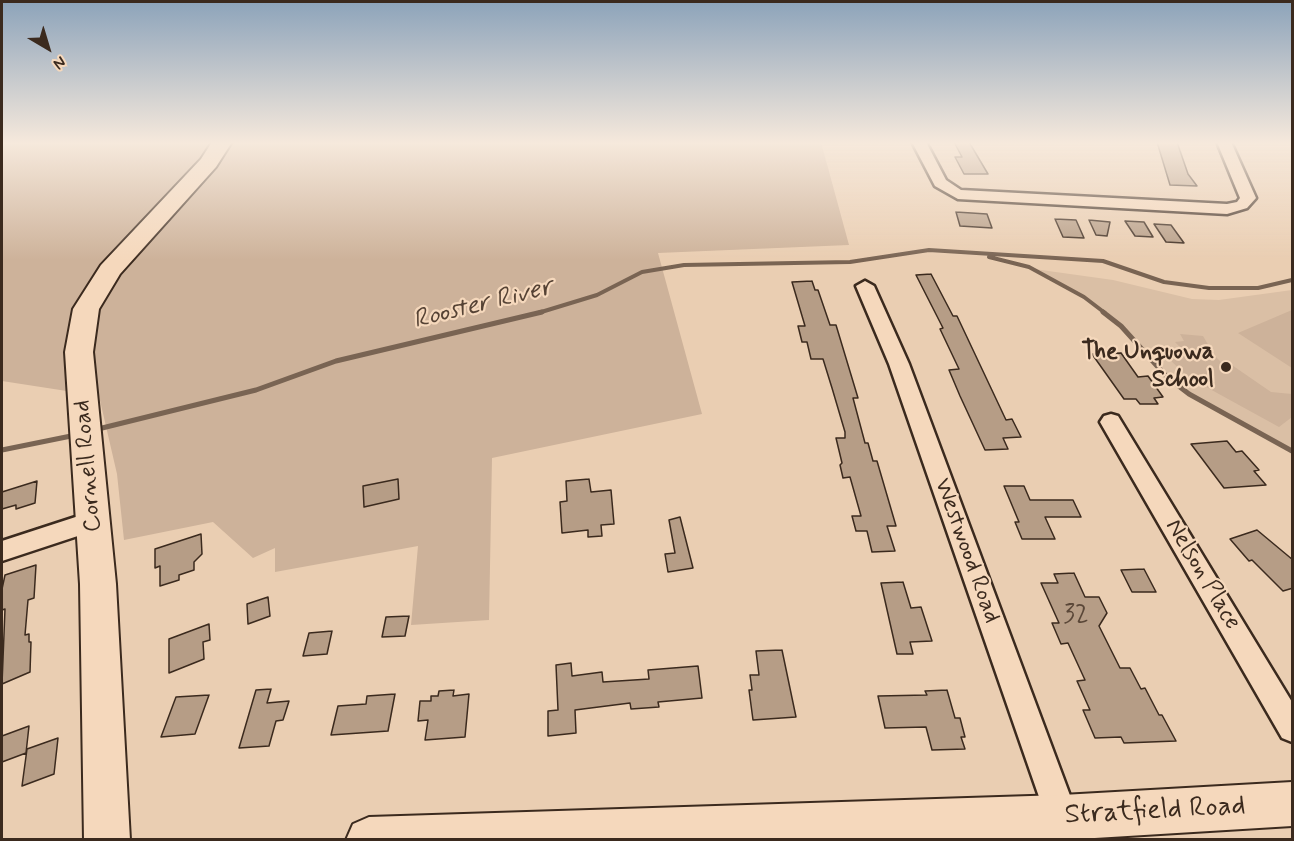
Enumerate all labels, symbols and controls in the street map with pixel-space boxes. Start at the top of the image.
north arrow [18,18,78,78]
text: N [49,51,70,74]
water label: Rooster River [410,273,556,337]
place label: The Unquowa School [1082,339,1214,395]
marker: The Unquowa School [1219,360,1233,374]
street label: Cornell Road [69,399,109,533]
street label: Westwood Road [927,475,1005,627]
street label: Nelson Place [1158,515,1246,635]
house number: 32 [1063,601,1089,633]
street label: Stratfield Road [1064,790,1246,834]

